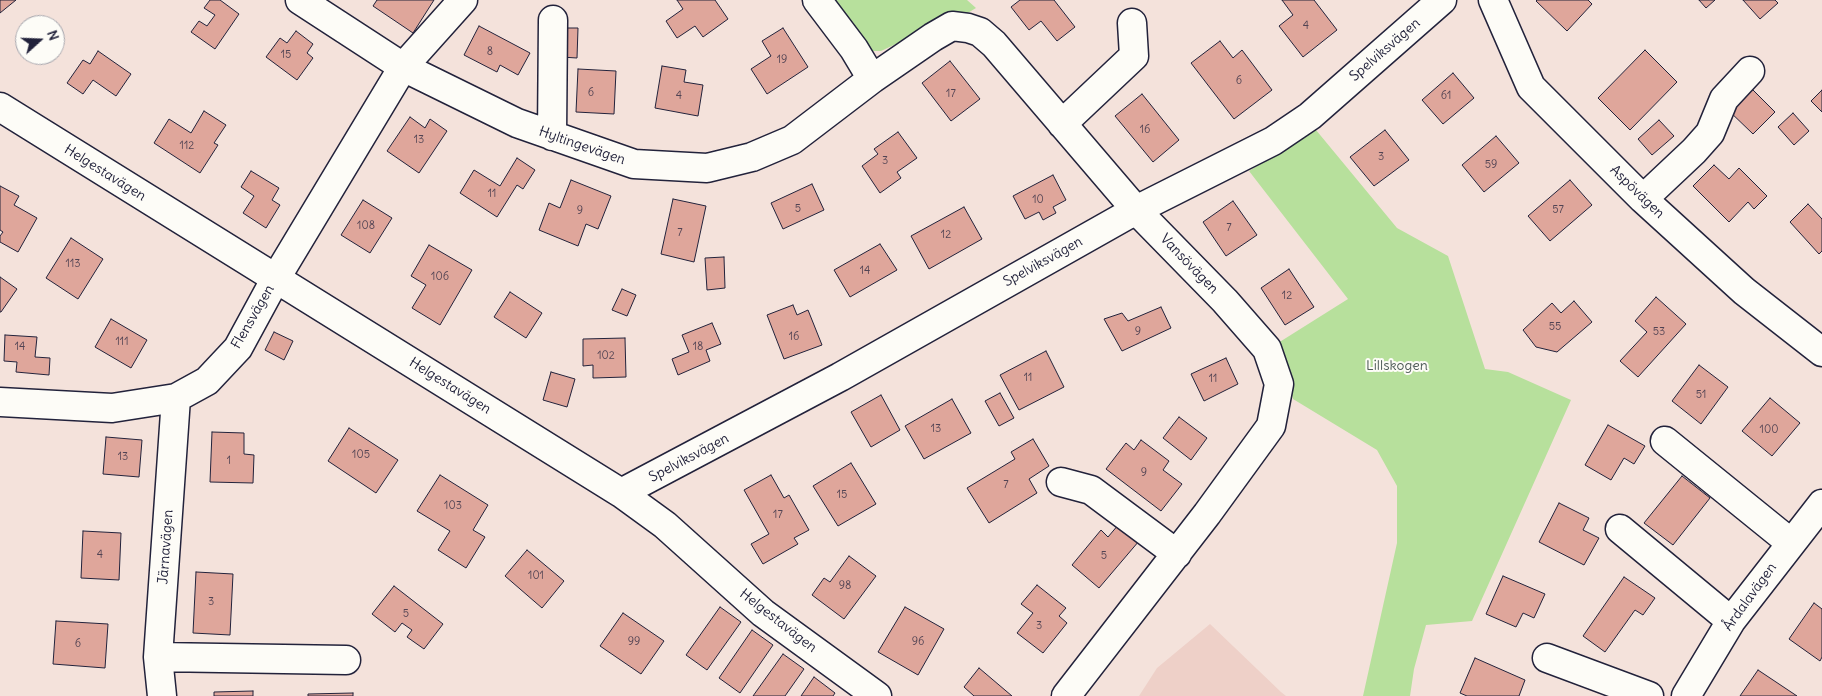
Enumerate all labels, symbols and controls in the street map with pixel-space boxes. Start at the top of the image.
north arrow [15,15,65,65]
street label: Spelviksvägen [1346,15,1424,85]
house number: 4 [1303,19,1309,33]
text: N [43,28,63,43]
house number: 8 [487,45,493,59]
house number: 15 [281,48,291,62]
house number: 19 [777,53,787,67]
house number: 6 [1236,74,1242,88]
house number: 6 [588,86,594,100]
house number: 17 [946,87,956,101]
house number: 4 [676,89,682,103]
house number: 61 [1441,89,1451,103]
street label: Hyltingevägen [536,123,628,169]
house number: 16 [1140,123,1150,137]
house number: 13 [414,133,424,147]
house number: 112 [180,139,194,153]
street label: Helgestavägen [61,141,149,205]
house number: 3 [1378,150,1384,164]
house number: 3 [882,154,888,168]
house number: 59 [1485,158,1497,172]
street label: Aspövägen [1606,162,1668,222]
house number: 11 [488,187,496,201]
house number: 10 [1032,193,1044,207]
house number: 5 [795,202,801,216]
house number: 57 [1552,203,1564,217]
house number: 9 [577,204,583,218]
house number: 108 [357,219,375,233]
house number: 7 [1226,221,1232,235]
house number: 7 [677,226,683,240]
house number: 12 [941,228,951,242]
street label: Vansövägen [1156,231,1222,297]
street label: Spelviksvägen [1000,233,1086,291]
house number: 113 [66,257,80,271]
house number: 14 [860,264,870,278]
house number: 106 [431,270,449,284]
street label: Flensvägen [228,282,278,352]
house number: 12 [1282,289,1292,303]
house number: 55 [1549,320,1561,334]
house number: 9 [1135,325,1141,339]
house number: 53 [1653,325,1665,339]
house number: 16 [789,330,799,344]
house number: 111 [115,335,129,349]
house number: 14 [15,340,25,354]
house number: 18 [693,340,703,354]
house number: 102 [597,349,615,363]
street label: Helgestavägen [406,354,494,418]
park label: Lillskogen [1366,358,1428,374]
house number: 11 [1024,371,1032,385]
house number: 11 [1209,372,1217,386]
house number: 51 [1696,388,1706,402]
house number: 13 [931,422,941,436]
house number: 100 [1760,423,1778,437]
street label: Spelviksvägen [646,430,732,486]
house number: 105 [352,448,370,462]
house number: 13 [118,450,128,464]
house number: 1 [227,454,231,468]
house number: 9 [1141,466,1147,480]
house number: 7 [1003,478,1009,492]
house number: 15 [837,488,847,502]
house number: 103 [444,499,462,513]
house number: 17 [773,508,783,522]
street label: Järnavägen [155,509,177,585]
house number: 4 [97,548,103,562]
house number: 5 [1101,549,1107,563]
street label: Årdalavägen [1720,560,1780,634]
house number: 101 [528,569,544,583]
house number: 98 [839,579,851,593]
street label: Helgestavägen [736,586,820,656]
house number: 3 [208,595,214,609]
house number: 5 [403,607,409,621]
house number: 3 [1036,619,1042,633]
house number: 99 [628,635,640,649]
house number: 96 [912,635,924,649]
house number: 6 [75,637,81,651]

